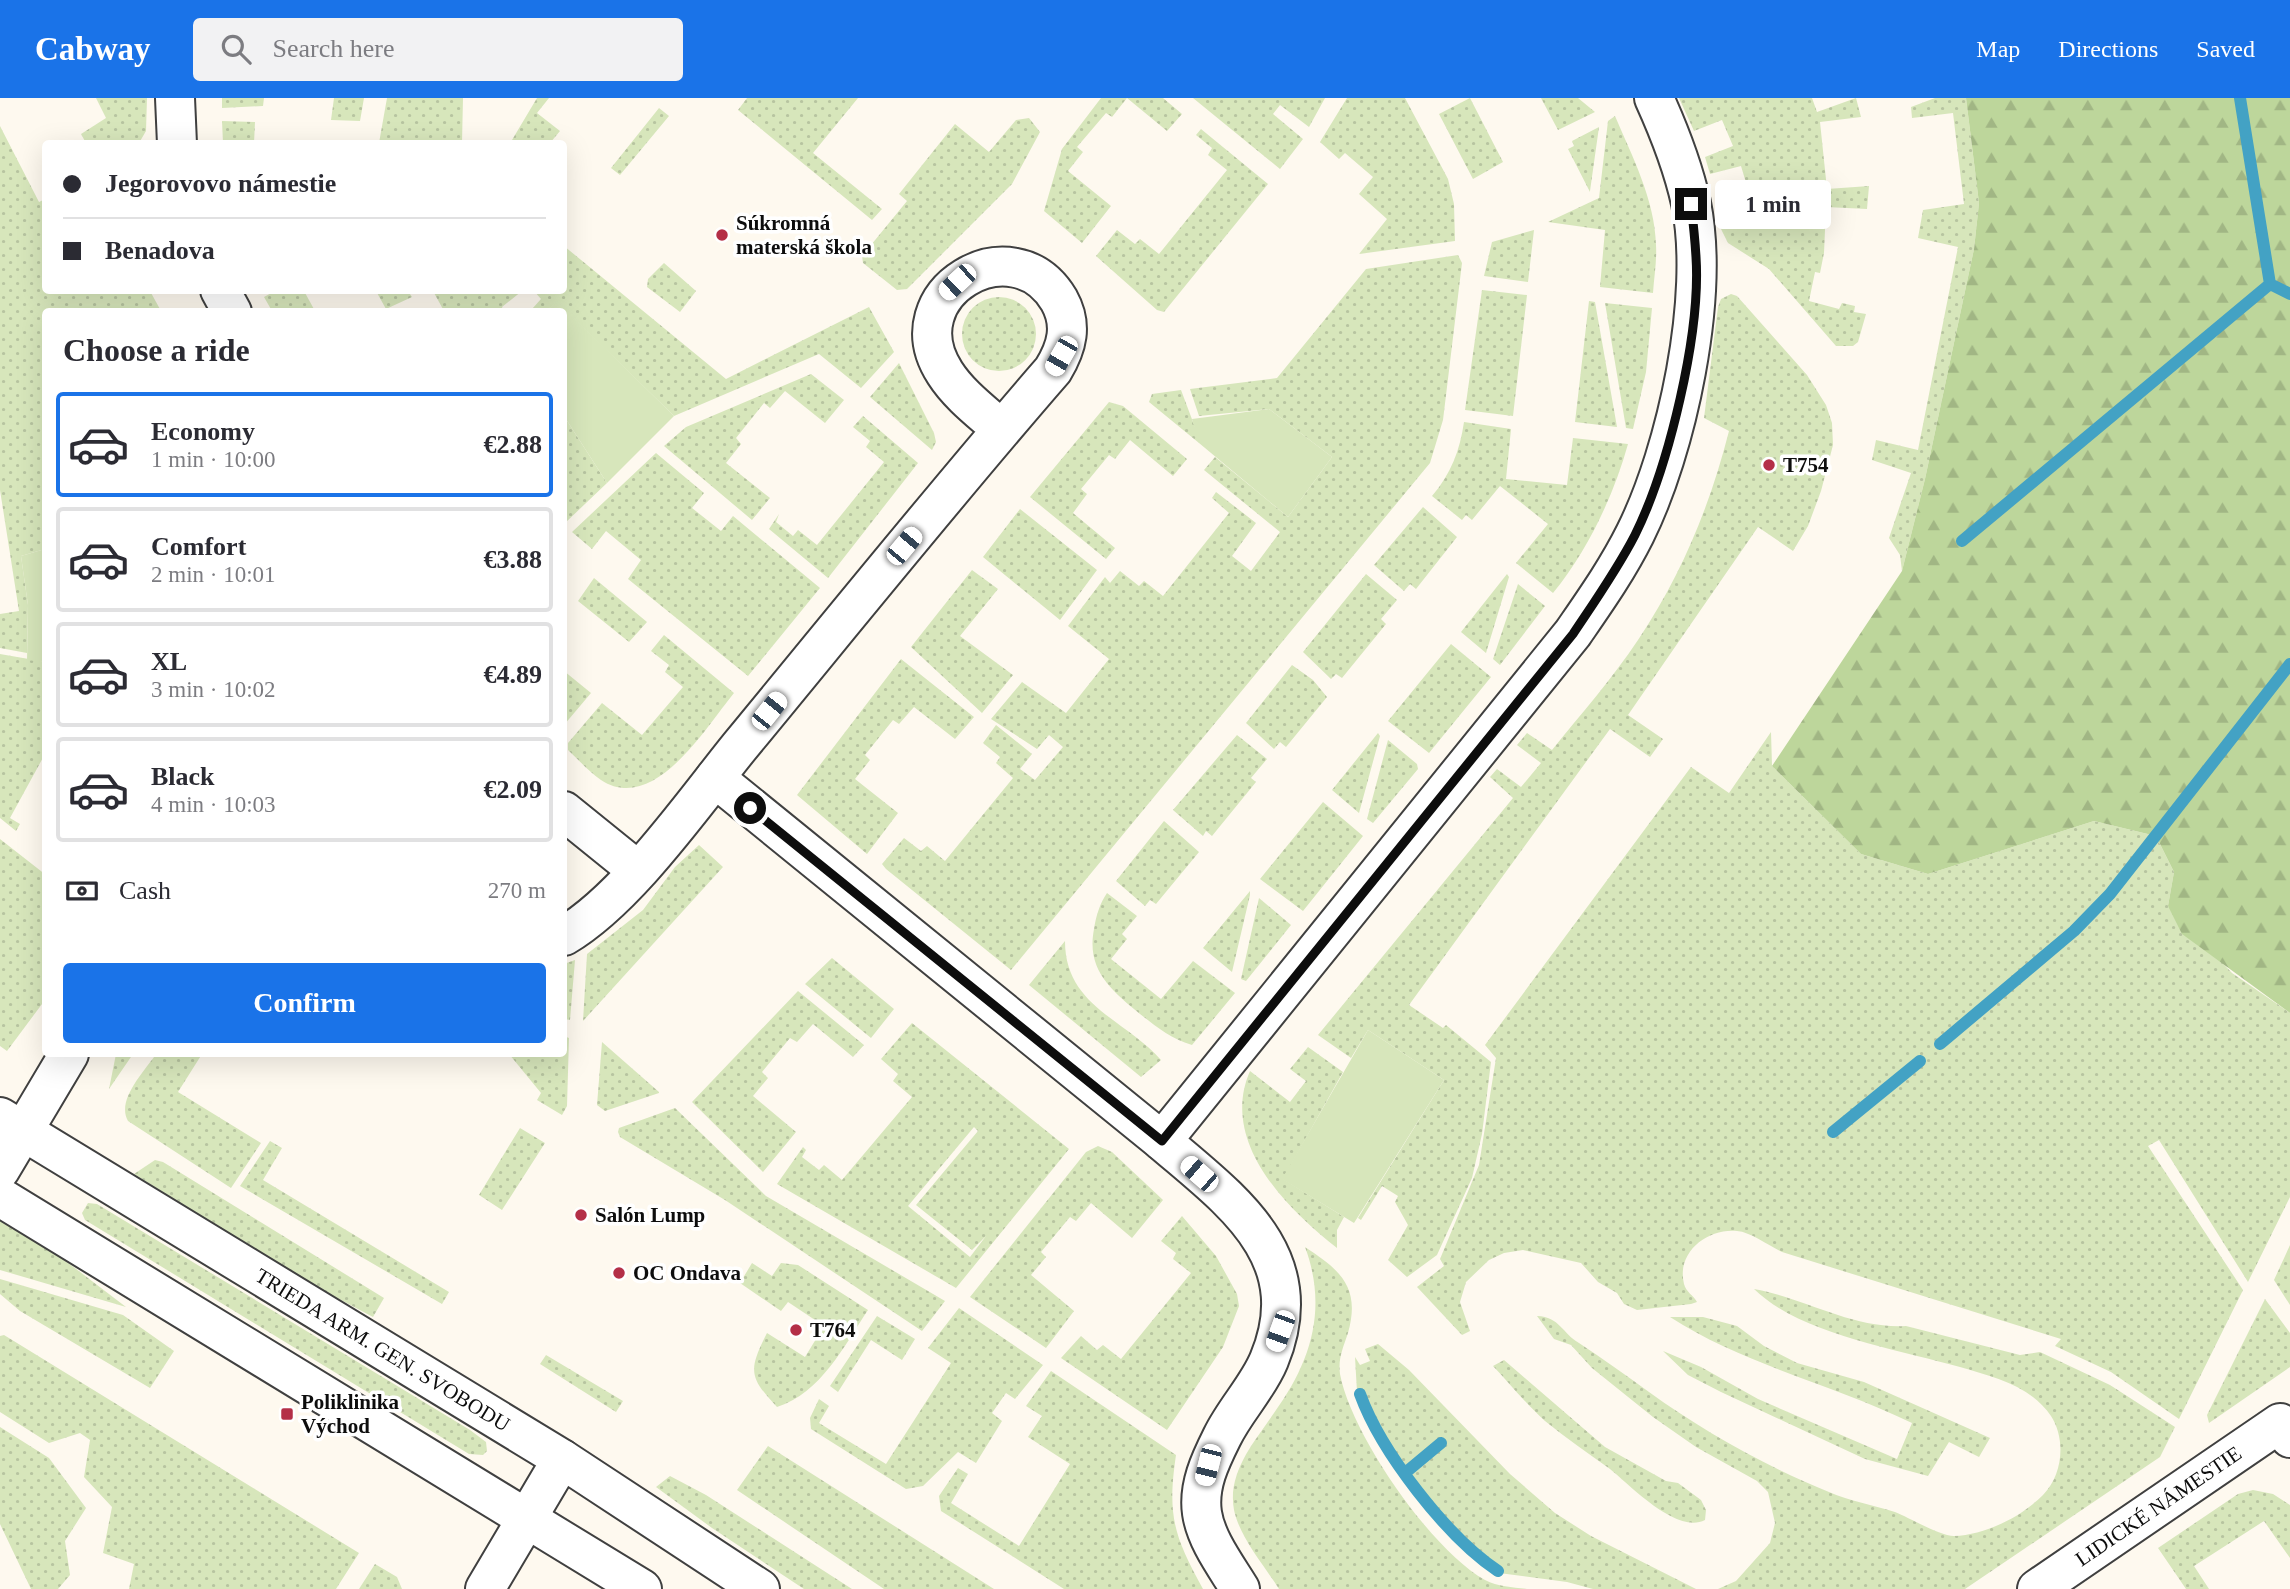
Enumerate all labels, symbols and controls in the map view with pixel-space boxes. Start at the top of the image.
search box [193,18,683,81]
icon: search [217,30,255,68]
text: Cabway [35,31,151,67]
text: Search here [273,34,395,63]
text: Map [1976,36,2020,62]
text: Directions [2058,36,2158,62]
text: Saved [2196,36,2255,62]
text: Jegorovovo námestie [105,169,336,198]
callout: 1 min [1716,180,1831,228]
route end [1675,188,1707,220]
text: 1 min [1745,192,1801,217]
place label: Súkromná materská škola [736,211,872,259]
marker: Súkromná materská škola [714,227,730,243]
text: Benadova [105,236,215,265]
car [935,260,980,304]
text: Choose a ride [63,332,250,368]
car [1042,333,1081,379]
icon: car [67,413,130,476]
text: Economy [151,417,255,446]
text: €2.88 [484,430,542,459]
text: 1 min · 10:00 [151,447,276,472]
place label: T754 [1783,453,1829,477]
marker: T754 [1761,457,1777,473]
car [883,523,926,569]
icon: car [67,528,130,591]
text: Comfort [151,532,246,561]
text: €3.88 [484,545,542,574]
text: 2 min · 10:01 [151,562,276,587]
icon: car [67,643,130,706]
text: XL [151,647,187,676]
text: €4.89 [484,660,542,689]
text: 3 min · 10:02 [151,677,276,702]
car [748,688,791,734]
icon: car [67,758,130,821]
text: Black [151,762,215,791]
text: €2.09 [484,775,542,804]
text: 4 min · 10:03 [151,792,276,817]
route start [734,792,766,824]
icon: cash [63,872,101,910]
text: Cash [119,876,171,905]
text: 270 m [488,878,546,903]
button: Confirm [63,963,546,1043]
car [1177,1152,1222,1196]
place label: Salón Lump [595,1203,705,1227]
marker: Salón Lump [573,1207,589,1223]
place label: OC Ondava [633,1261,741,1285]
street label: TRIEDA ARM. GEN. SVOBODU [251,1263,514,1436]
marker: OC Ondava [611,1265,627,1281]
car [1263,1308,1298,1354]
place label: T764 [810,1318,856,1342]
marker: T764 [788,1322,804,1338]
place label: Poliklinika Východ [301,1390,400,1438]
marker: Poliklinika Východ [279,1406,295,1422]
street label: LIDICKÉ NÁMESTIE [2071,1441,2246,1571]
car [1193,1442,1224,1488]

